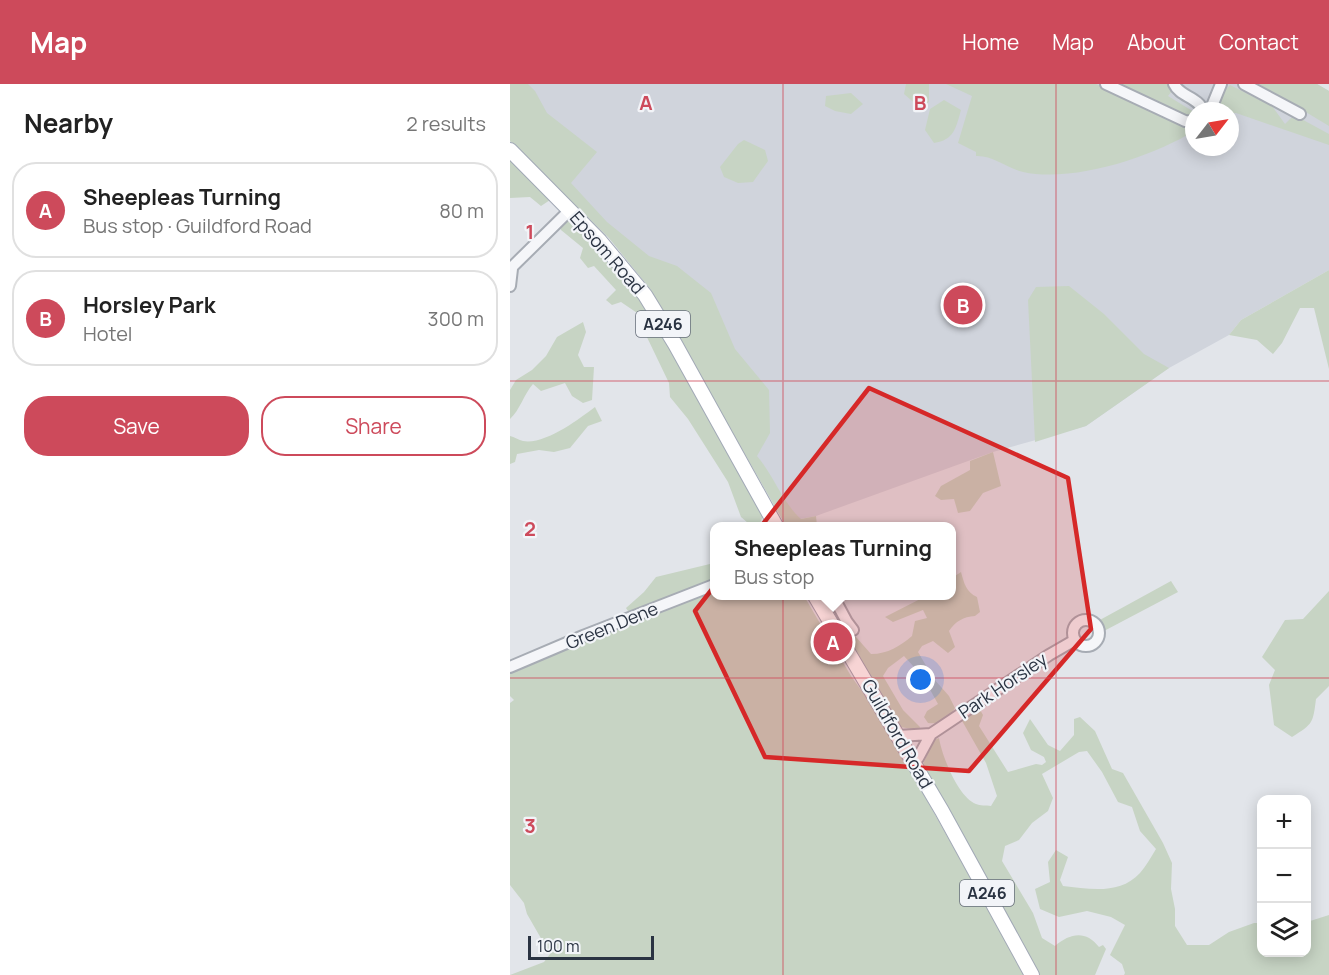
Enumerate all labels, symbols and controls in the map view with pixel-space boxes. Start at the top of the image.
text: Map [30,23,87,61]
text: Home [962,28,1019,56]
text: Map [1052,28,1094,56]
text: About [1127,28,1186,56]
text: Contact [1219,28,1299,56]
text: A [639,89,653,116]
text: B [914,89,927,116]
north arrow [1185,102,1239,156]
text: Nearby [24,105,113,141]
text: 2 results [406,110,486,137]
text: Sheepleas Turning [83,182,281,212]
text: A [39,197,52,224]
text: 80 m [439,197,484,224]
street label: Epsom Road [565,206,650,299]
text: Bus stop · Guildford Road [83,212,312,239]
text: 1 [526,218,534,245]
pin: B [944,282,982,328]
text: Horsley Park [83,290,216,320]
text: B [39,305,52,332]
text: 300 m [428,305,484,332]
road number: A246 [636,311,690,337]
text: Hotel [83,320,133,347]
button: Save [24,396,249,456]
button: Share [261,396,486,456]
text: 2 [524,515,536,542]
popup [710,522,956,600]
text: Sheepleas Turning [734,533,932,563]
text: Bus stop [734,563,814,590]
street label: Green Dene [562,596,661,654]
pin: A [814,620,852,664]
street label: Park Horsley [953,646,1052,724]
your location [906,665,935,694]
street label: Guildford Road [857,675,939,792]
map controls [1257,795,1311,957]
button: + [1257,795,1311,849]
text: 3 [524,812,536,839]
button: − [1257,849,1311,903]
road number: A246 [960,880,1014,906]
button: layers [1257,903,1311,957]
scale bar [528,933,654,960]
text: 100 m [537,935,580,957]

